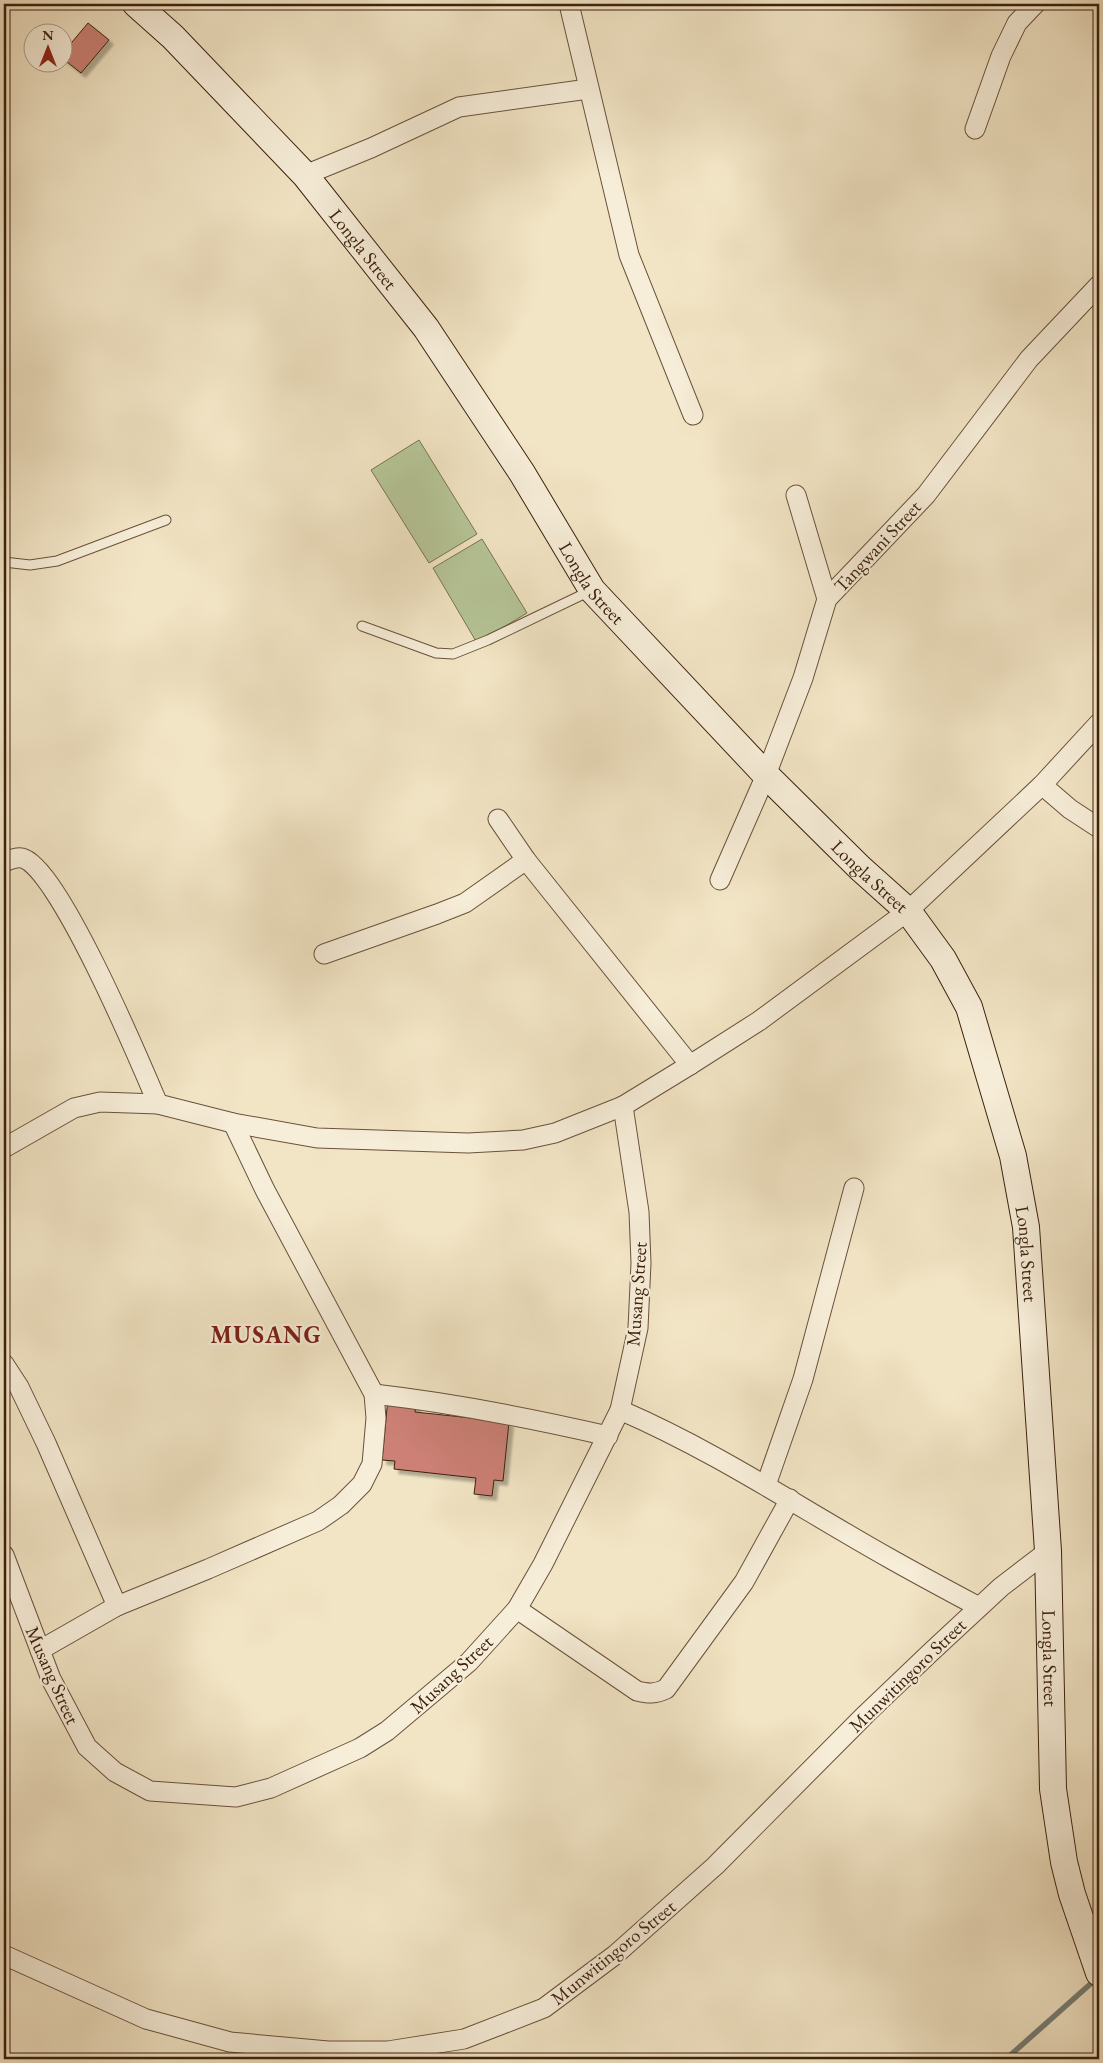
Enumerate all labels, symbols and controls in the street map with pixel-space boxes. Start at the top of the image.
north arrow [22,22,72,72]
text: N [42,26,54,44]
street label: Longla Street [323,204,403,295]
street label: Tangwani Street [828,495,926,598]
street label: Longla Street [553,537,630,630]
street label: Longla Street [826,835,914,919]
street label: Longla Street [1009,1204,1043,1303]
street label: Musang Street [620,1241,653,1347]
district label: MUSANG [210,1319,322,1350]
street label: Longla Street [1036,1610,1063,1707]
street label: Munwitingoro Street [843,1613,971,1738]
street label: Musang Street [20,1622,85,1728]
street label: Musang Street [405,1630,498,1719]
street label: Munwitingoro Street [546,1894,681,2011]

